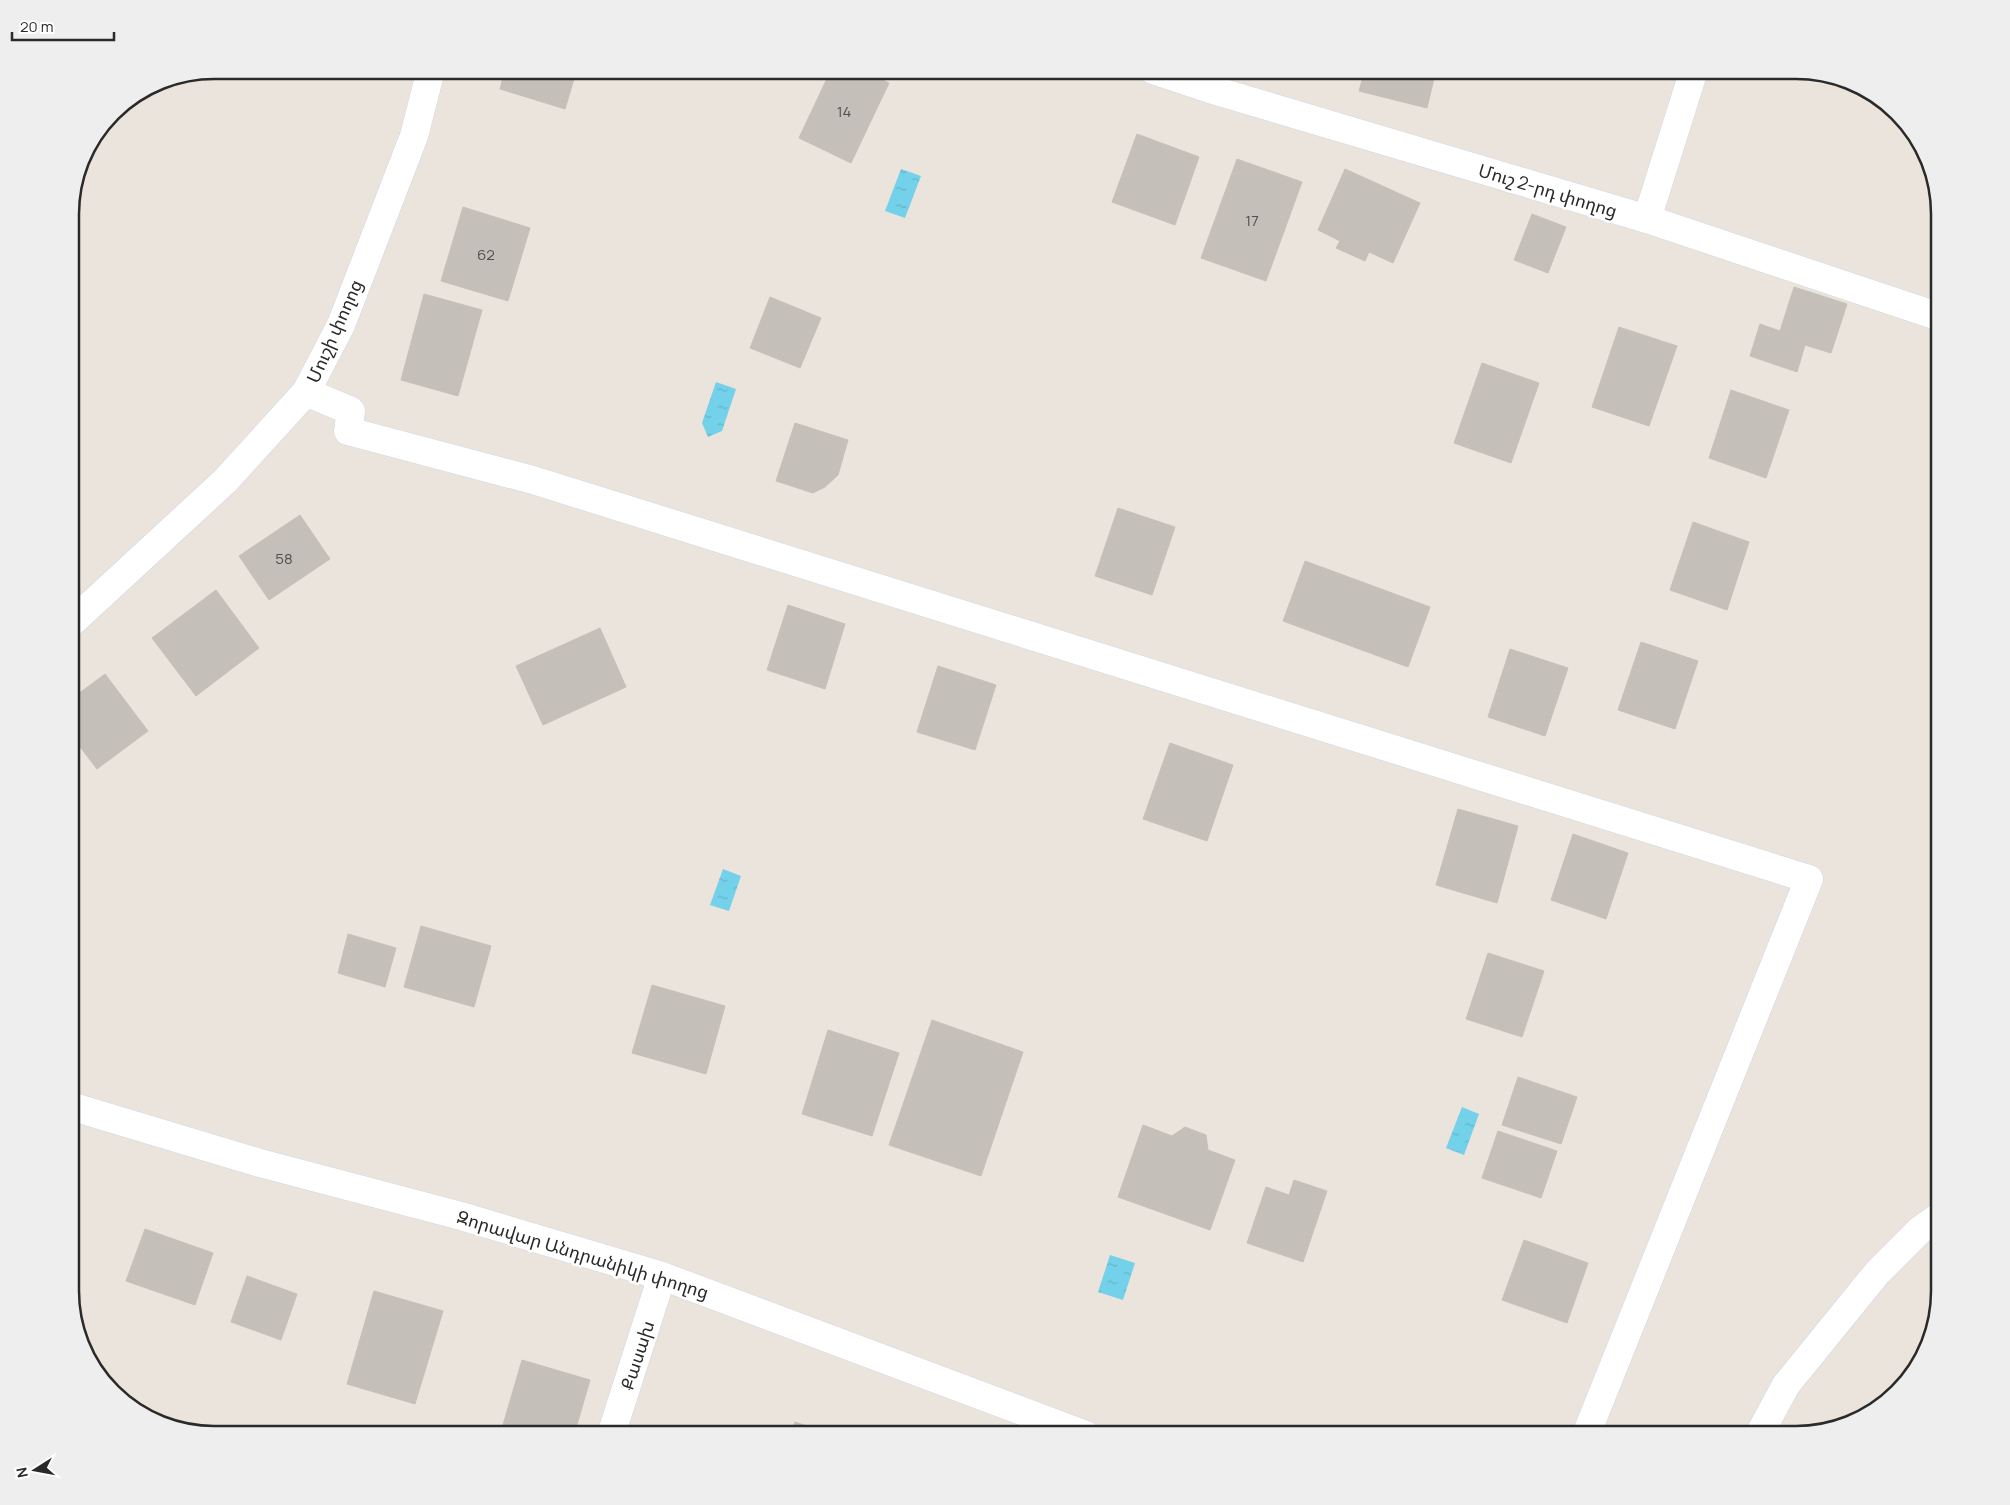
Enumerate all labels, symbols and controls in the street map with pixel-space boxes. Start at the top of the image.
scale bar [12,10,115,42]
text: 20 m [20,16,53,37]
house number: 14 [837,101,851,122]
street label: Մուշ 2-րդ փողոց [1476,157,1620,223]
house number: 17 [1245,210,1259,231]
house number: 62 [477,244,495,265]
street label: Մուշի փողոց [300,275,368,387]
house number: 58 [275,548,293,569]
street label: Զորավար Անդրանիկի փողոց [454,1204,712,1304]
street label: Քասախ [615,1317,659,1393]
north arrow [10,1445,60,1495]
text: N [11,1466,32,1479]

